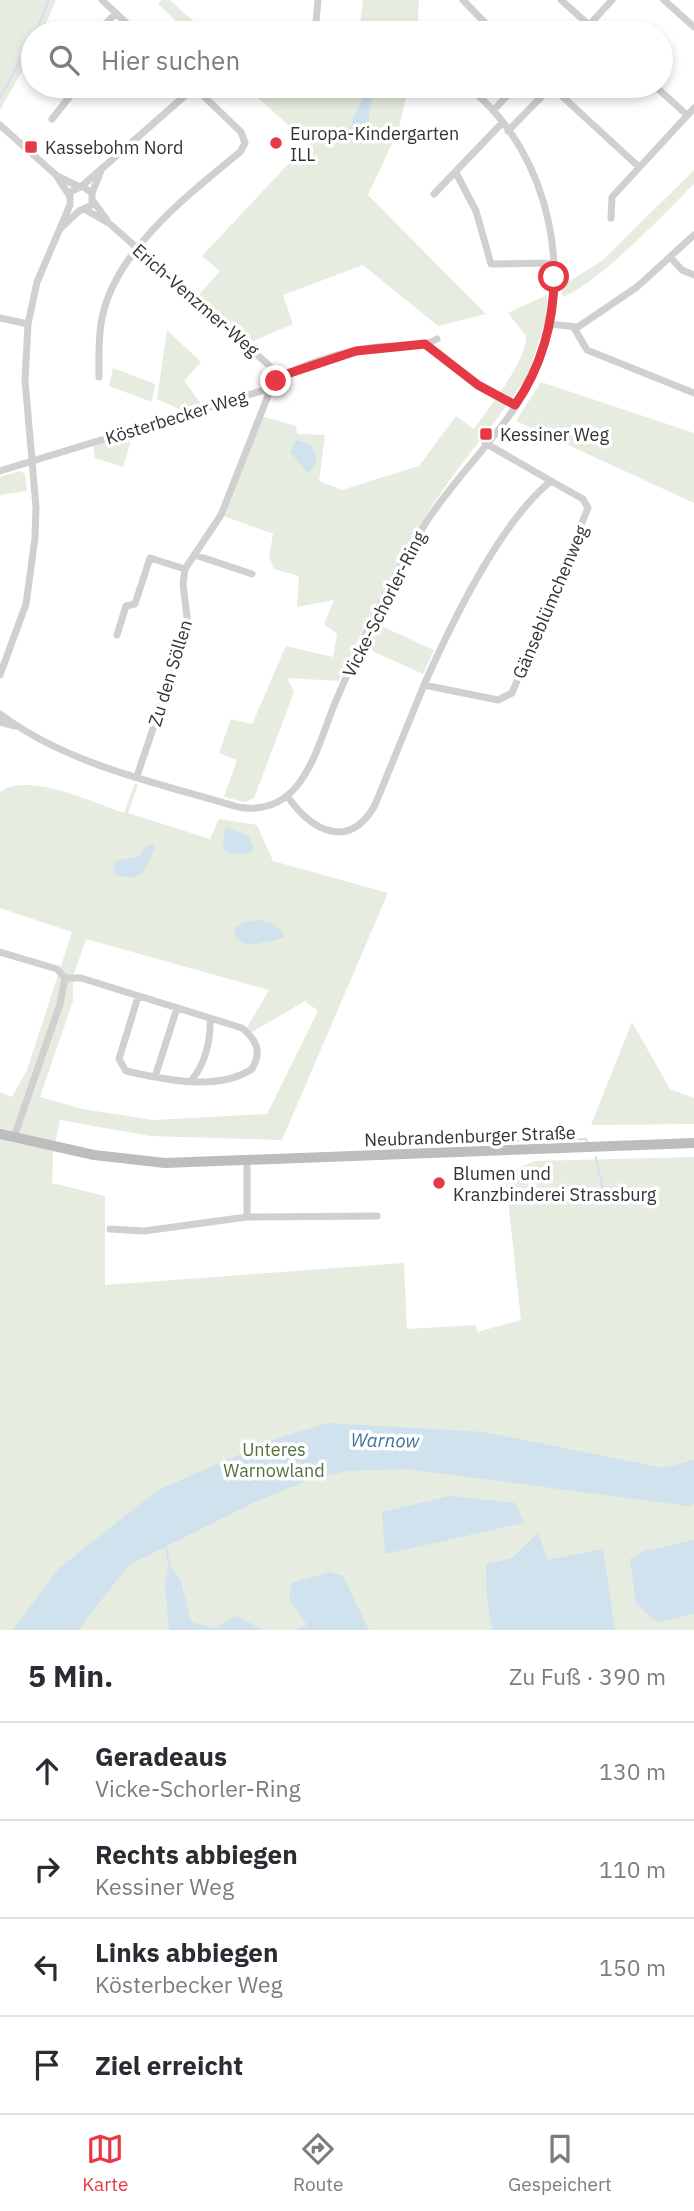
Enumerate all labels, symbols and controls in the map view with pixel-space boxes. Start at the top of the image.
search box [21,21,673,98]
icon: search [45,41,83,79]
text: Hier suchen [101,43,240,77]
place label: Europa-Kindergarten ILL [290,122,459,166]
marker: Europa-Kindergarten ILL [268,135,284,151]
place label: Kassebohm Nord [45,136,184,159]
marker: Kassebohm Nord [23,139,39,155]
street label: Erich-Venzmer-Weg [128,239,264,362]
route start [538,261,569,292]
route end [260,365,291,396]
street label: Kösterbecker Weg [102,384,250,449]
place label: Kessiner Weg [500,423,609,446]
marker: Kessiner Weg [478,426,494,442]
street label: Gänseblümchenweg [507,521,593,682]
street label: Vicke-Schorler-Ring [337,527,431,681]
street label: Zu den Söllen [143,617,197,729]
street label: Neubrandenburger Straße [364,1121,576,1151]
place label: Blumen und Kranzbinderei Strassburg [453,1162,657,1206]
marker: Blumen und Kranzbinderei Strassburg [431,1175,447,1191]
water label: Warnow [350,1427,421,1453]
park label: Unteres Warnowland [223,1438,325,1482]
text: 5 Min. [28,1656,113,1695]
text: Zu Fuß · 390 m [509,1661,666,1691]
text: Geradeaus [95,1739,227,1773]
icon: ahead [28,1752,66,1790]
text: 130 m [599,1756,666,1786]
text: Vicke-Schorler-Ring [95,1773,301,1803]
text: Rechts abbiegen [95,1837,298,1871]
icon: right [28,1850,66,1888]
text: 110 m [599,1854,666,1884]
text: Kessiner Weg [95,1871,234,1901]
text: Links abbiegen [95,1935,278,1969]
icon: left [28,1948,66,1986]
text: 150 m [599,1952,666,1982]
text: Kösterbecker Weg [95,1969,283,1999]
icon: arrive [28,2046,66,2084]
text: Ziel erreicht [95,2048,243,2082]
tab: Karte [82,2130,128,2196]
tab: Route [293,2130,343,2196]
tab: Gespeichert [508,2130,612,2196]

